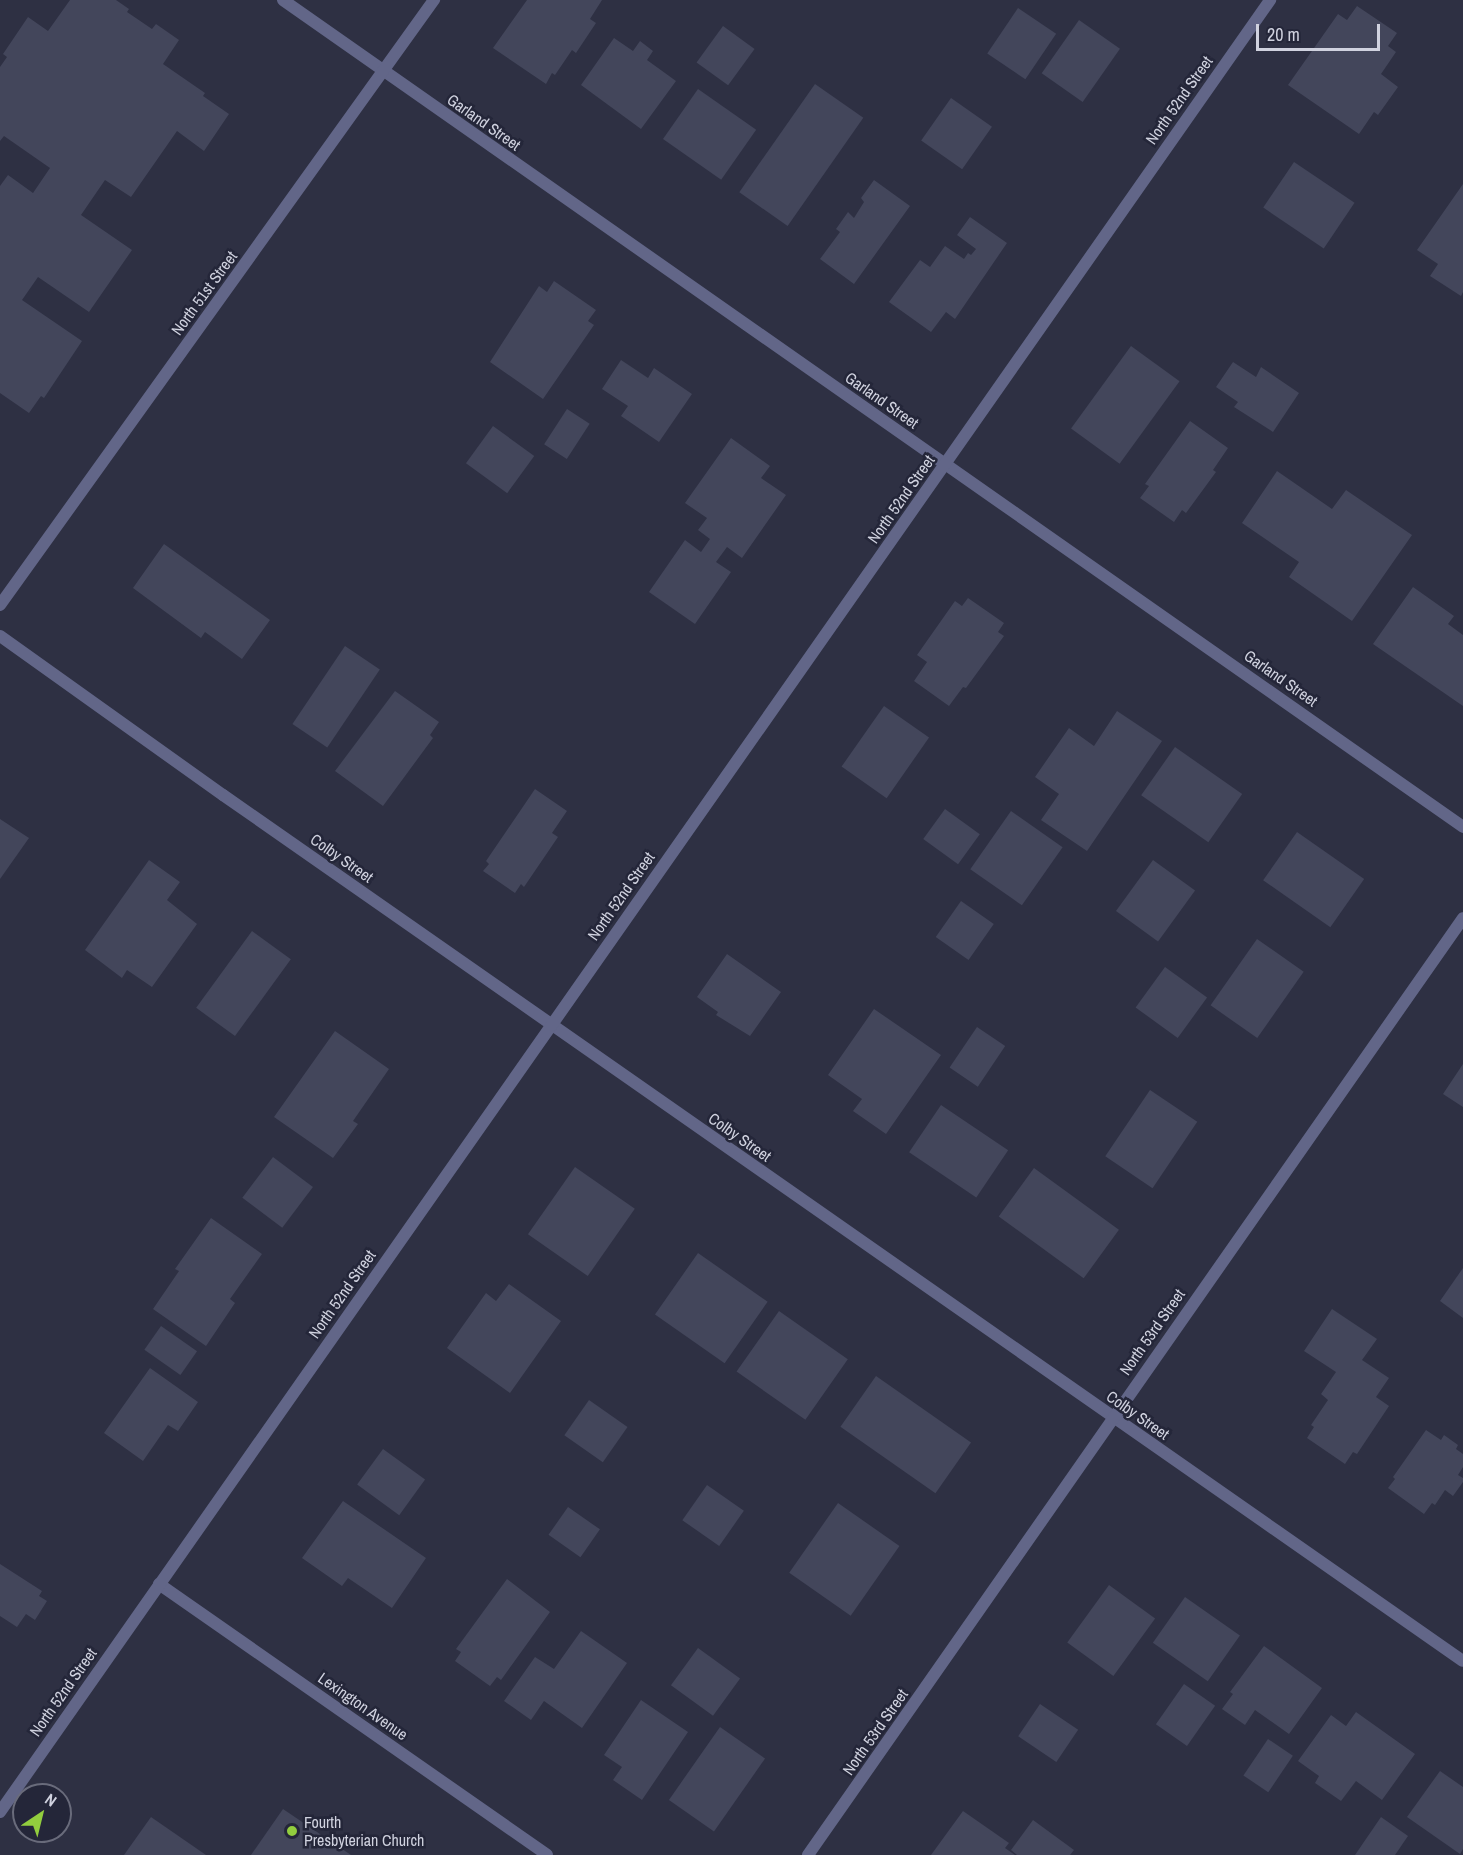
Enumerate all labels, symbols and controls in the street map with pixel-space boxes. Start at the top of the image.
scale bar [1259,12,1384,50]
text: 20 m [1267,22,1300,47]
street label: North 52nd Street [1141,52,1217,148]
street label: Garland Street [444,90,524,154]
street label: North 51st Street [167,247,241,339]
street label: Garland Street [842,368,922,432]
street label: North 52nd Street [863,451,939,547]
street label: Garland Street [1241,646,1321,710]
street label: Colby Street [307,829,377,887]
street label: North 52nd Street [583,848,659,944]
street label: Colby Street [705,1108,775,1166]
street label: North 52nd Street [304,1246,380,1342]
street label: North 53rd Street [1115,1285,1189,1379]
street label: Colby Street [1103,1386,1173,1444]
street label: North 52nd Street [25,1644,101,1740]
street label: Lexington Avenue [314,1668,412,1744]
street label: North 53rd Street [838,1685,912,1779]
north arrow [12,1783,72,1843]
text: N [41,1788,61,1812]
place label: Fourth Presbyterian Church [304,1812,424,1850]
marker: Fourth Presbyterian Church [285,1824,299,1838]

